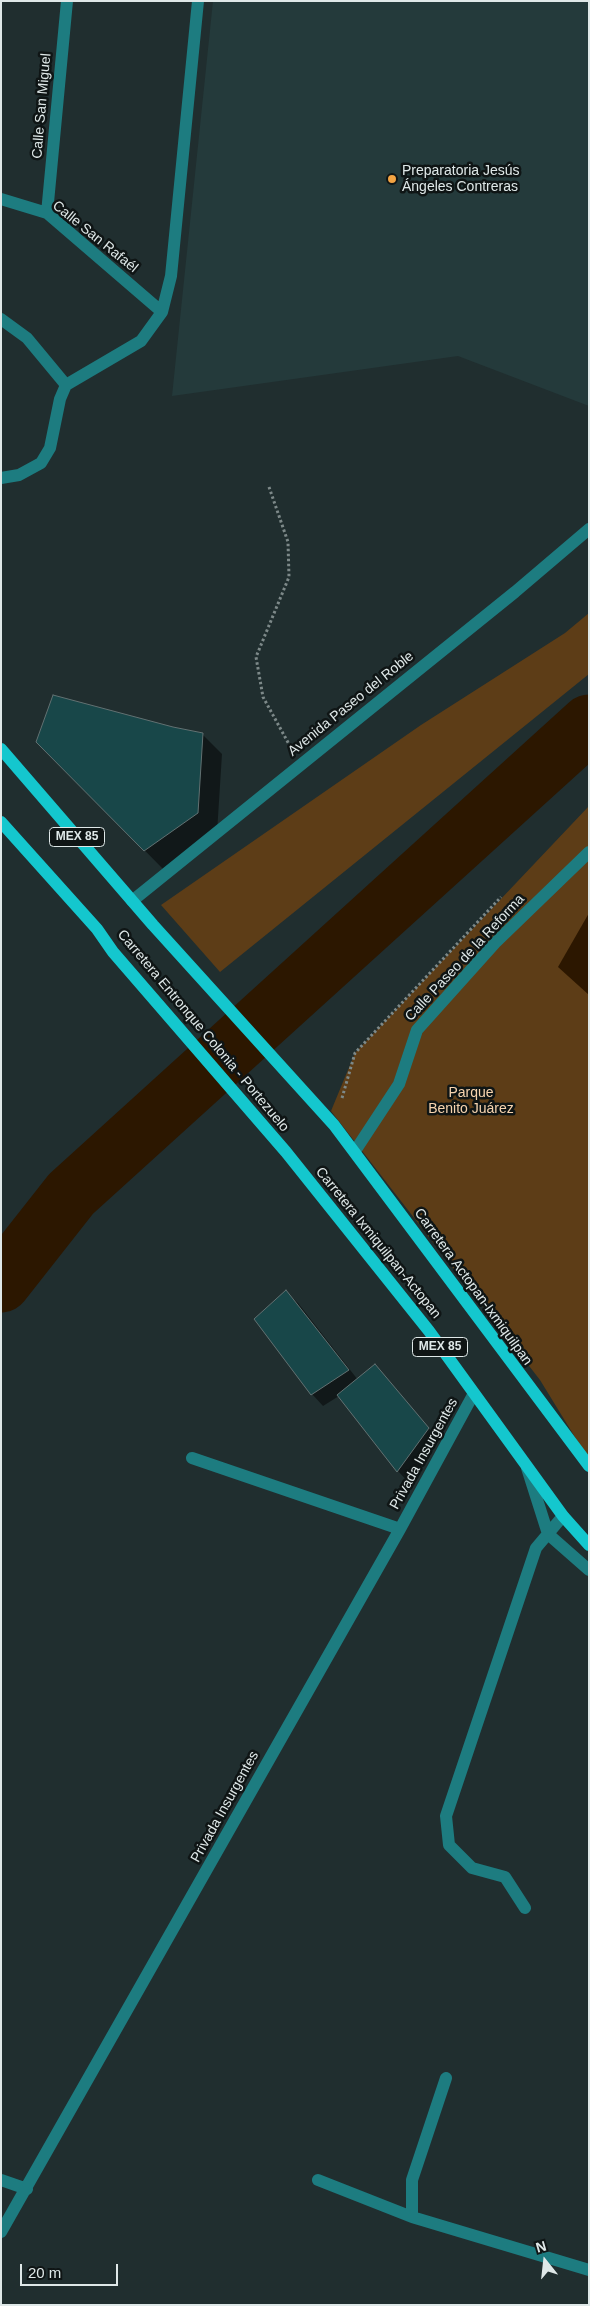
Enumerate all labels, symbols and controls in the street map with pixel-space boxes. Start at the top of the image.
street label: Calle San Miguel [29,53,55,159]
place label: Preparatoria Jesús Ángeles Contreras [402,163,520,196]
marker: Preparatoria Jesús Ángeles Contreras [386,173,398,185]
street label: Calle San Rafaél [49,197,141,277]
street label: Avenida Paseo del Roble [285,648,417,760]
road number: MEX 85 [50,828,104,846]
street label: Calle Paseo de la Reforma [402,891,528,1025]
street label: Carretera Entronque Colonia - Portezuelo [114,927,292,1135]
park label: Parque Benito Juárez [428,1085,514,1118]
street label: Carretera Ixmiquilpan-Actopan [312,1164,444,1322]
street label: Carretera Actopan-Ixmiquilpan [410,1205,536,1369]
road number: MEX 85 [412,1338,468,1356]
street label: Privada Insurgentes [386,1395,462,1513]
street label: Privada Insurgentes [187,1748,263,1866]
north arrow [520,2236,570,2286]
text: N [534,2237,548,2256]
scale bar [22,2254,120,2286]
text: 20 m [28,2264,61,2281]

